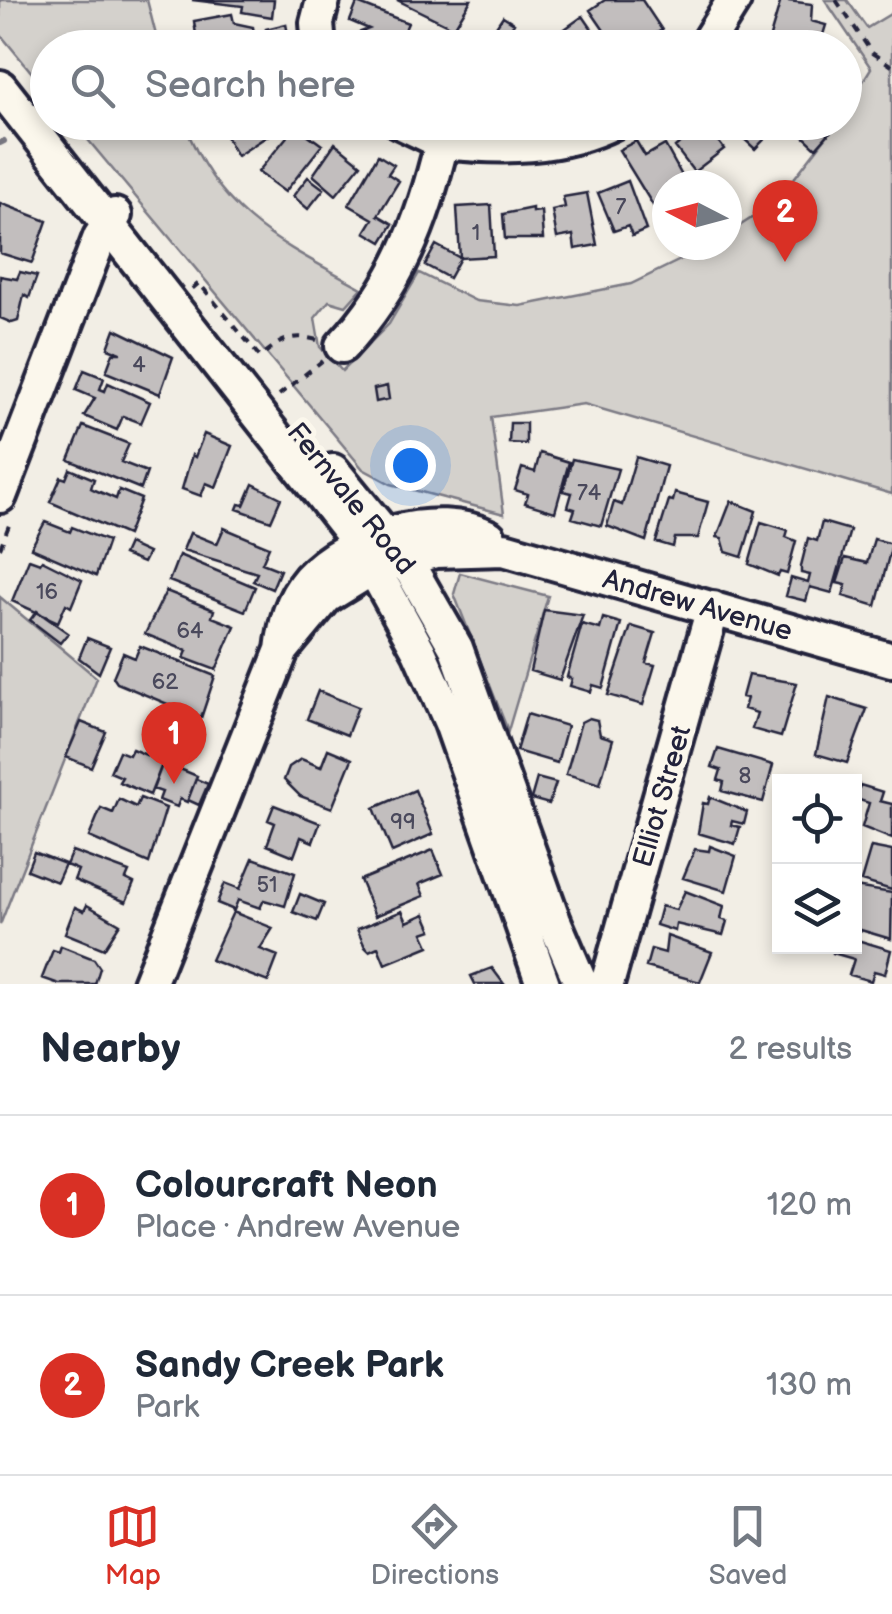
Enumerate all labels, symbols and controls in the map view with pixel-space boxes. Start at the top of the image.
search box [30,30,862,140]
icon: search [65,58,120,113]
text: Search here [145,63,356,108]
north arrow [652,170,742,260]
pin: 2 [752,180,818,262]
house number: 7 [616,194,627,221]
house number: 1 [472,220,480,247]
house number: 4 [132,352,146,379]
street label: Fernvale Road [280,417,422,581]
your location [385,440,436,491]
house number: 74 [577,480,602,507]
street label: Andrew Avenue [599,563,796,648]
house number: 16 [36,579,58,606]
house number: 64 [177,618,204,645]
house number: 62 [152,669,178,696]
pin: 1 [142,702,206,784]
street label: Elliot Street [627,722,698,871]
house number: 8 [739,763,751,790]
map controls [772,774,862,954]
button: locate [772,774,862,864]
house number: 99 [390,809,416,836]
button: layers [772,864,862,954]
house number: 51 [256,872,278,899]
text: Nearby [40,1024,180,1075]
text: 2 results [728,1030,852,1069]
text: Colourcraft Neon [135,1163,438,1208]
text: 1 [66,1186,79,1225]
text: 120 m [767,1186,852,1225]
text: Place · Andrew Avenue [135,1208,460,1247]
text: Sandy Creek Park [135,1343,444,1388]
text: 2 [63,1366,82,1405]
text: 130 m [766,1366,852,1405]
text: Park [135,1388,199,1427]
tab: Map [105,1499,161,1592]
tab: Directions [370,1499,499,1592]
tab: Saved [709,1499,787,1592]

